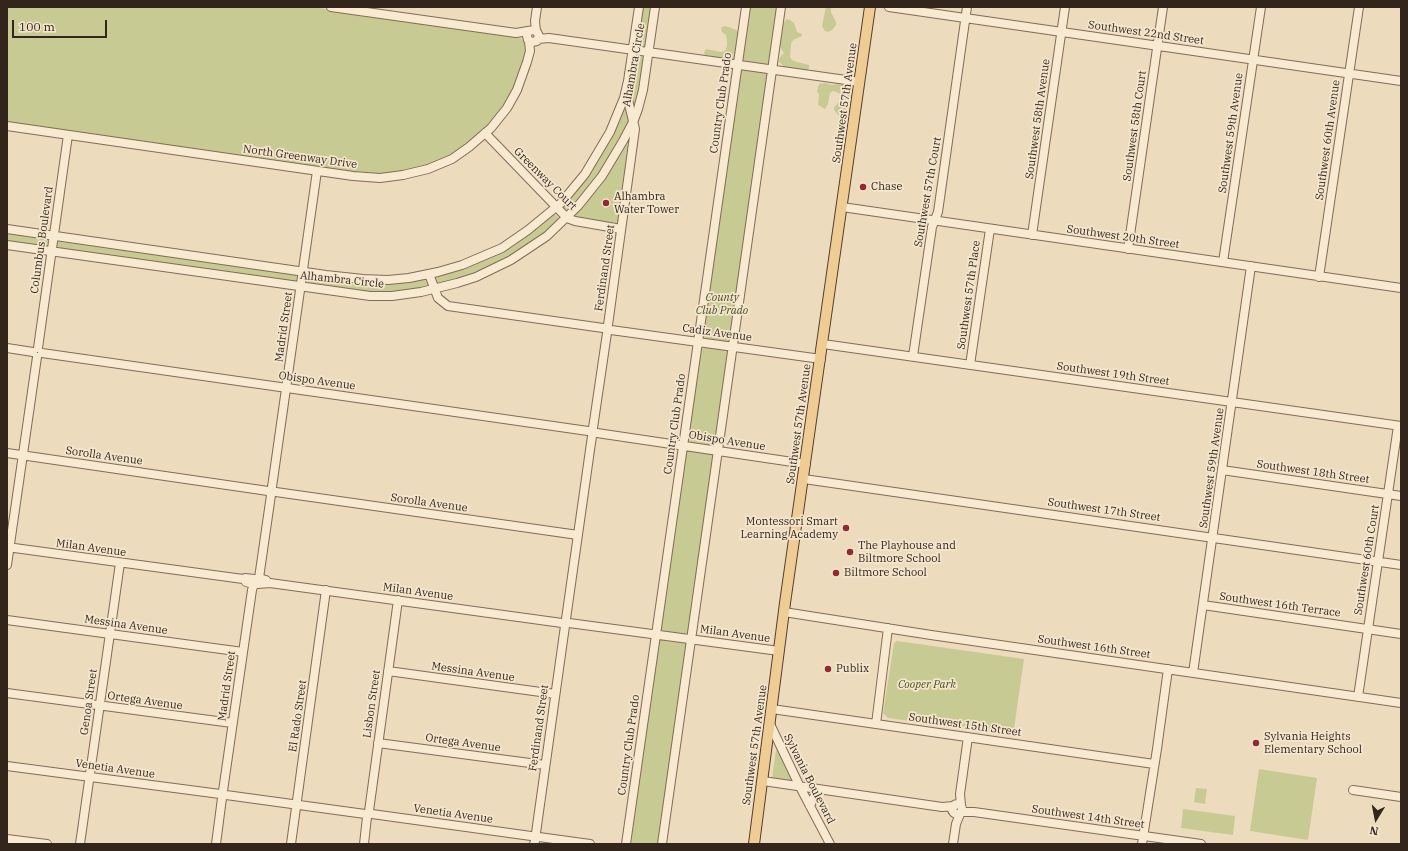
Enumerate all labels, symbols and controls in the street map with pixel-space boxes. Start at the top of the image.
scale bar [14,12,109,38]
street label: Southwest 22nd Street [1087,18,1205,48]
text: 100 m [19,19,55,34]
street label: Alhambra Circle [620,22,648,108]
street label: Southwest 57th Avenue [830,42,860,164]
street label: Country Club Prado [707,52,735,154]
street label: Southwest 58th Avenue [1023,58,1053,180]
street label: Southwest 58th Court [1121,70,1149,182]
street label: Southwest 59th Avenue [1216,72,1246,194]
street label: Southwest 60th Avenue [1313,79,1343,201]
street label: Southwest 57th Court [912,136,944,248]
street label: North Greenway Drive [242,142,358,172]
street label: Greenway Court [511,145,579,213]
place label: Chase [871,180,902,194]
marker: Chase [858,182,868,192]
street label: Columbus Boulevard [28,186,56,294]
place label: Alhambra Water Tower [614,190,679,216]
marker: Alhambra Water Tower [601,198,611,208]
street label: Southwest 20th Street [1066,223,1180,251]
street label: Ferdinand Street [592,224,618,312]
street label: Southwest 57th Place [955,239,983,351]
street label: Alhambra Circle [299,269,385,291]
street label: Madrid Street [273,291,295,363]
park label: County Club Prado [696,291,748,317]
street label: Cadiz Avenue [681,322,753,344]
street label: Southwest 19th Street [1056,360,1170,388]
street label: Southwest 57th Avenue [784,363,814,485]
street label: Obispo Avenue [278,369,356,393]
street label: Country Club Prado [661,373,689,475]
street label: Southwest 59th Avenue [1197,407,1227,529]
street label: Obispo Avenue [688,428,766,454]
street label: Sorolla Avenue [65,444,143,468]
street label: Southwest 18th Street [1256,458,1370,486]
street label: Sorolla Avenue [390,491,468,515]
street label: Southwest 17th Street [1047,496,1161,524]
street label: Southwest 60th Court [1352,504,1382,616]
place label: Montessori Smart Learning Academy [741,515,838,541]
marker: Montessori Smart Learning Academy [841,523,851,533]
street label: Milan Avenue [55,537,127,559]
place label: The Playhouse and Biltmore School [858,539,956,565]
marker: The Playhouse and Biltmore School [845,547,855,557]
place label: Biltmore School [844,566,927,580]
marker: Biltmore School [831,568,841,578]
street label: Milan Avenue [382,581,454,603]
street label: Southwest 16th Terrace [1218,590,1342,620]
street label: Messina Avenue [84,613,168,637]
street label: Milan Avenue [699,623,771,645]
street label: Southwest 16th Street [1037,633,1151,661]
street label: Madrid Street [216,650,238,722]
street label: Messina Avenue [431,660,515,684]
place label: Publix [836,662,869,676]
marker: Publix [823,664,833,674]
street label: Genoa Street [78,668,100,736]
street label: Lisbon Street [361,669,383,739]
park label: Cooper Park [898,678,956,692]
street label: El Rado Street [286,679,310,753]
street label: Ferdinand Street [526,684,552,772]
street label: Southwest 57th Avenue [740,684,770,806]
street label: Ortega Avenue [107,689,183,713]
street label: Country Club Prado [615,694,643,796]
street label: Southwest 15th Street [908,711,1022,739]
place label: Sylvania Heights Elementary School [1264,730,1362,756]
street label: Ortega Avenue [425,731,501,755]
street label: Sylvania Boulevard [781,732,837,826]
marker: Sylvania Heights Elementary School [1251,738,1261,748]
street label: Venetia Avenue [74,757,156,781]
north arrow [1356,799,1396,839]
street label: Venetia Avenue [412,802,494,826]
street label: Southwest 14th Street [1031,803,1145,831]
text: N [1368,823,1379,838]

